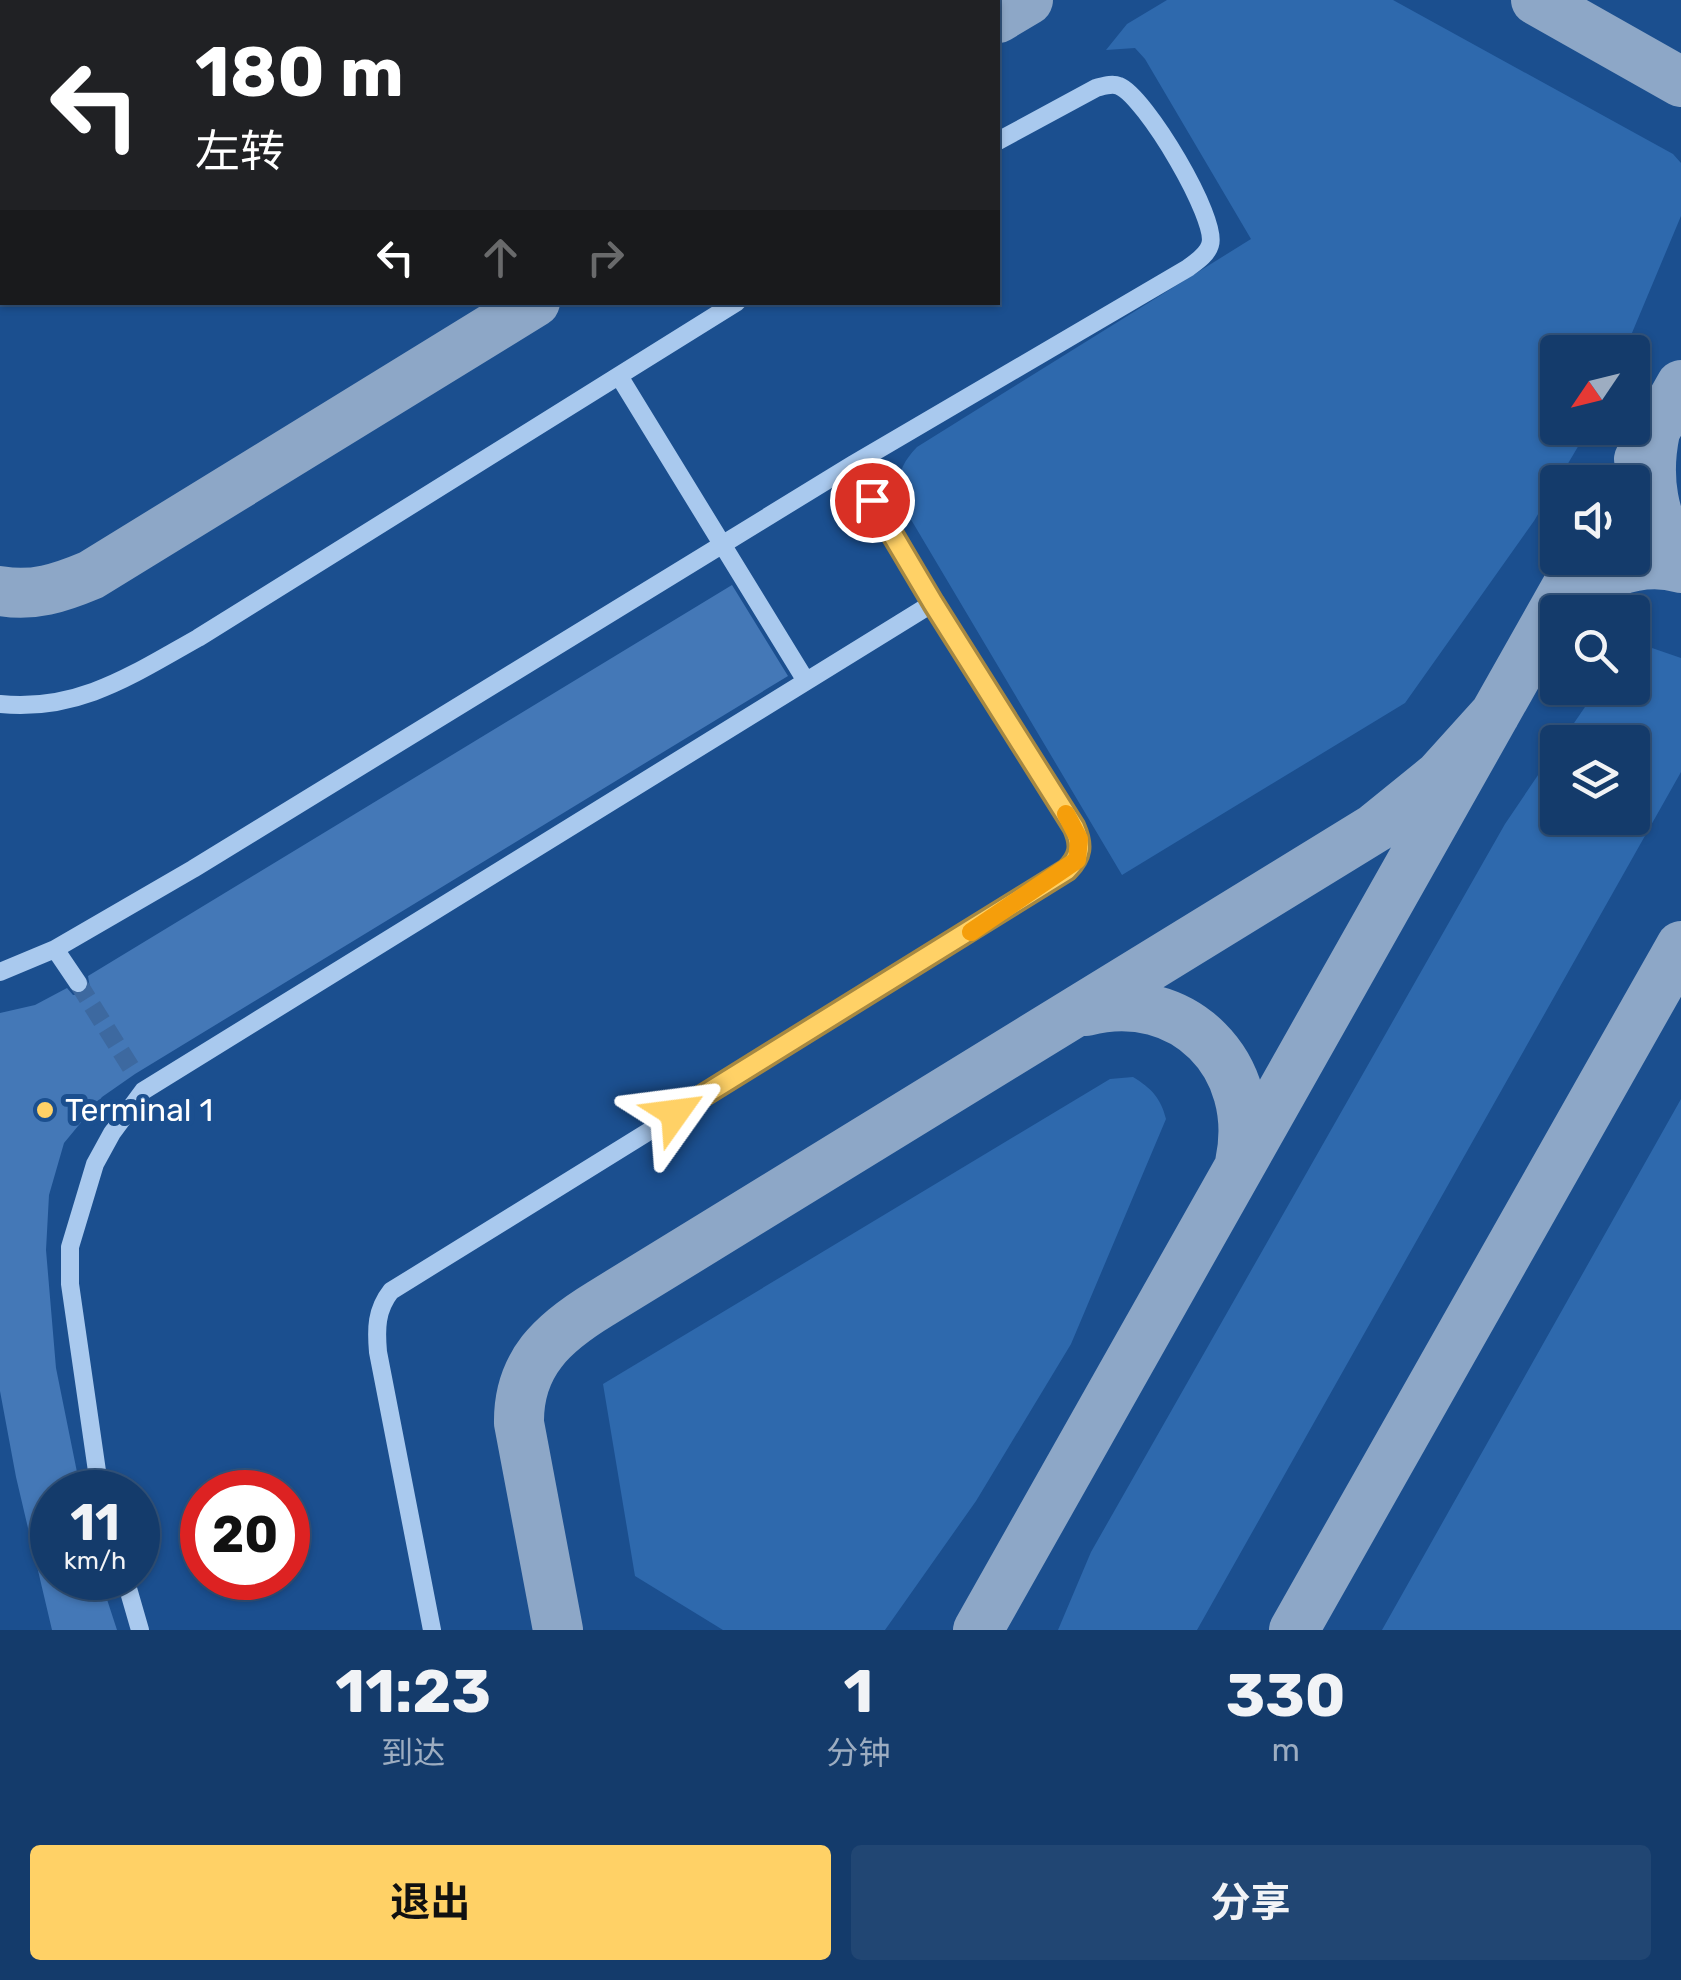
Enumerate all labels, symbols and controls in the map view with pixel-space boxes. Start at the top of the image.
text: 180 m [195,31,404,114]
icon: left [30,40,160,170]
text: 左转 [195,125,285,178]
icon: left [368,230,423,285]
icon: ahead [473,230,528,285]
icon: right [578,230,633,285]
north arrow [1540,335,1650,445]
map controls [1540,335,1650,835]
pin [830,458,915,543]
button: sound [1540,465,1650,575]
icon: arrive [845,473,900,528]
button: search [1540,595,1650,705]
button: layers [1540,725,1650,835]
position arrow [623,1061,727,1165]
place label: Terminal 1 [65,1091,213,1129]
marker: Terminal 1 [34,1099,56,1121]
speed limit sign: 20 [180,1470,310,1600]
text: 11 [70,1493,120,1553]
text: km/h [64,1546,126,1575]
text: 11:23 [335,1656,491,1727]
text: 1 [843,1656,873,1727]
text: 330 [1226,1660,1346,1731]
text: m [1271,1731,1300,1769]
text: 到达 [381,1734,445,1772]
text: 分钟 [826,1734,890,1772]
button: 退出 [30,1845,831,1960]
button: 分享 [851,1845,1651,1960]

